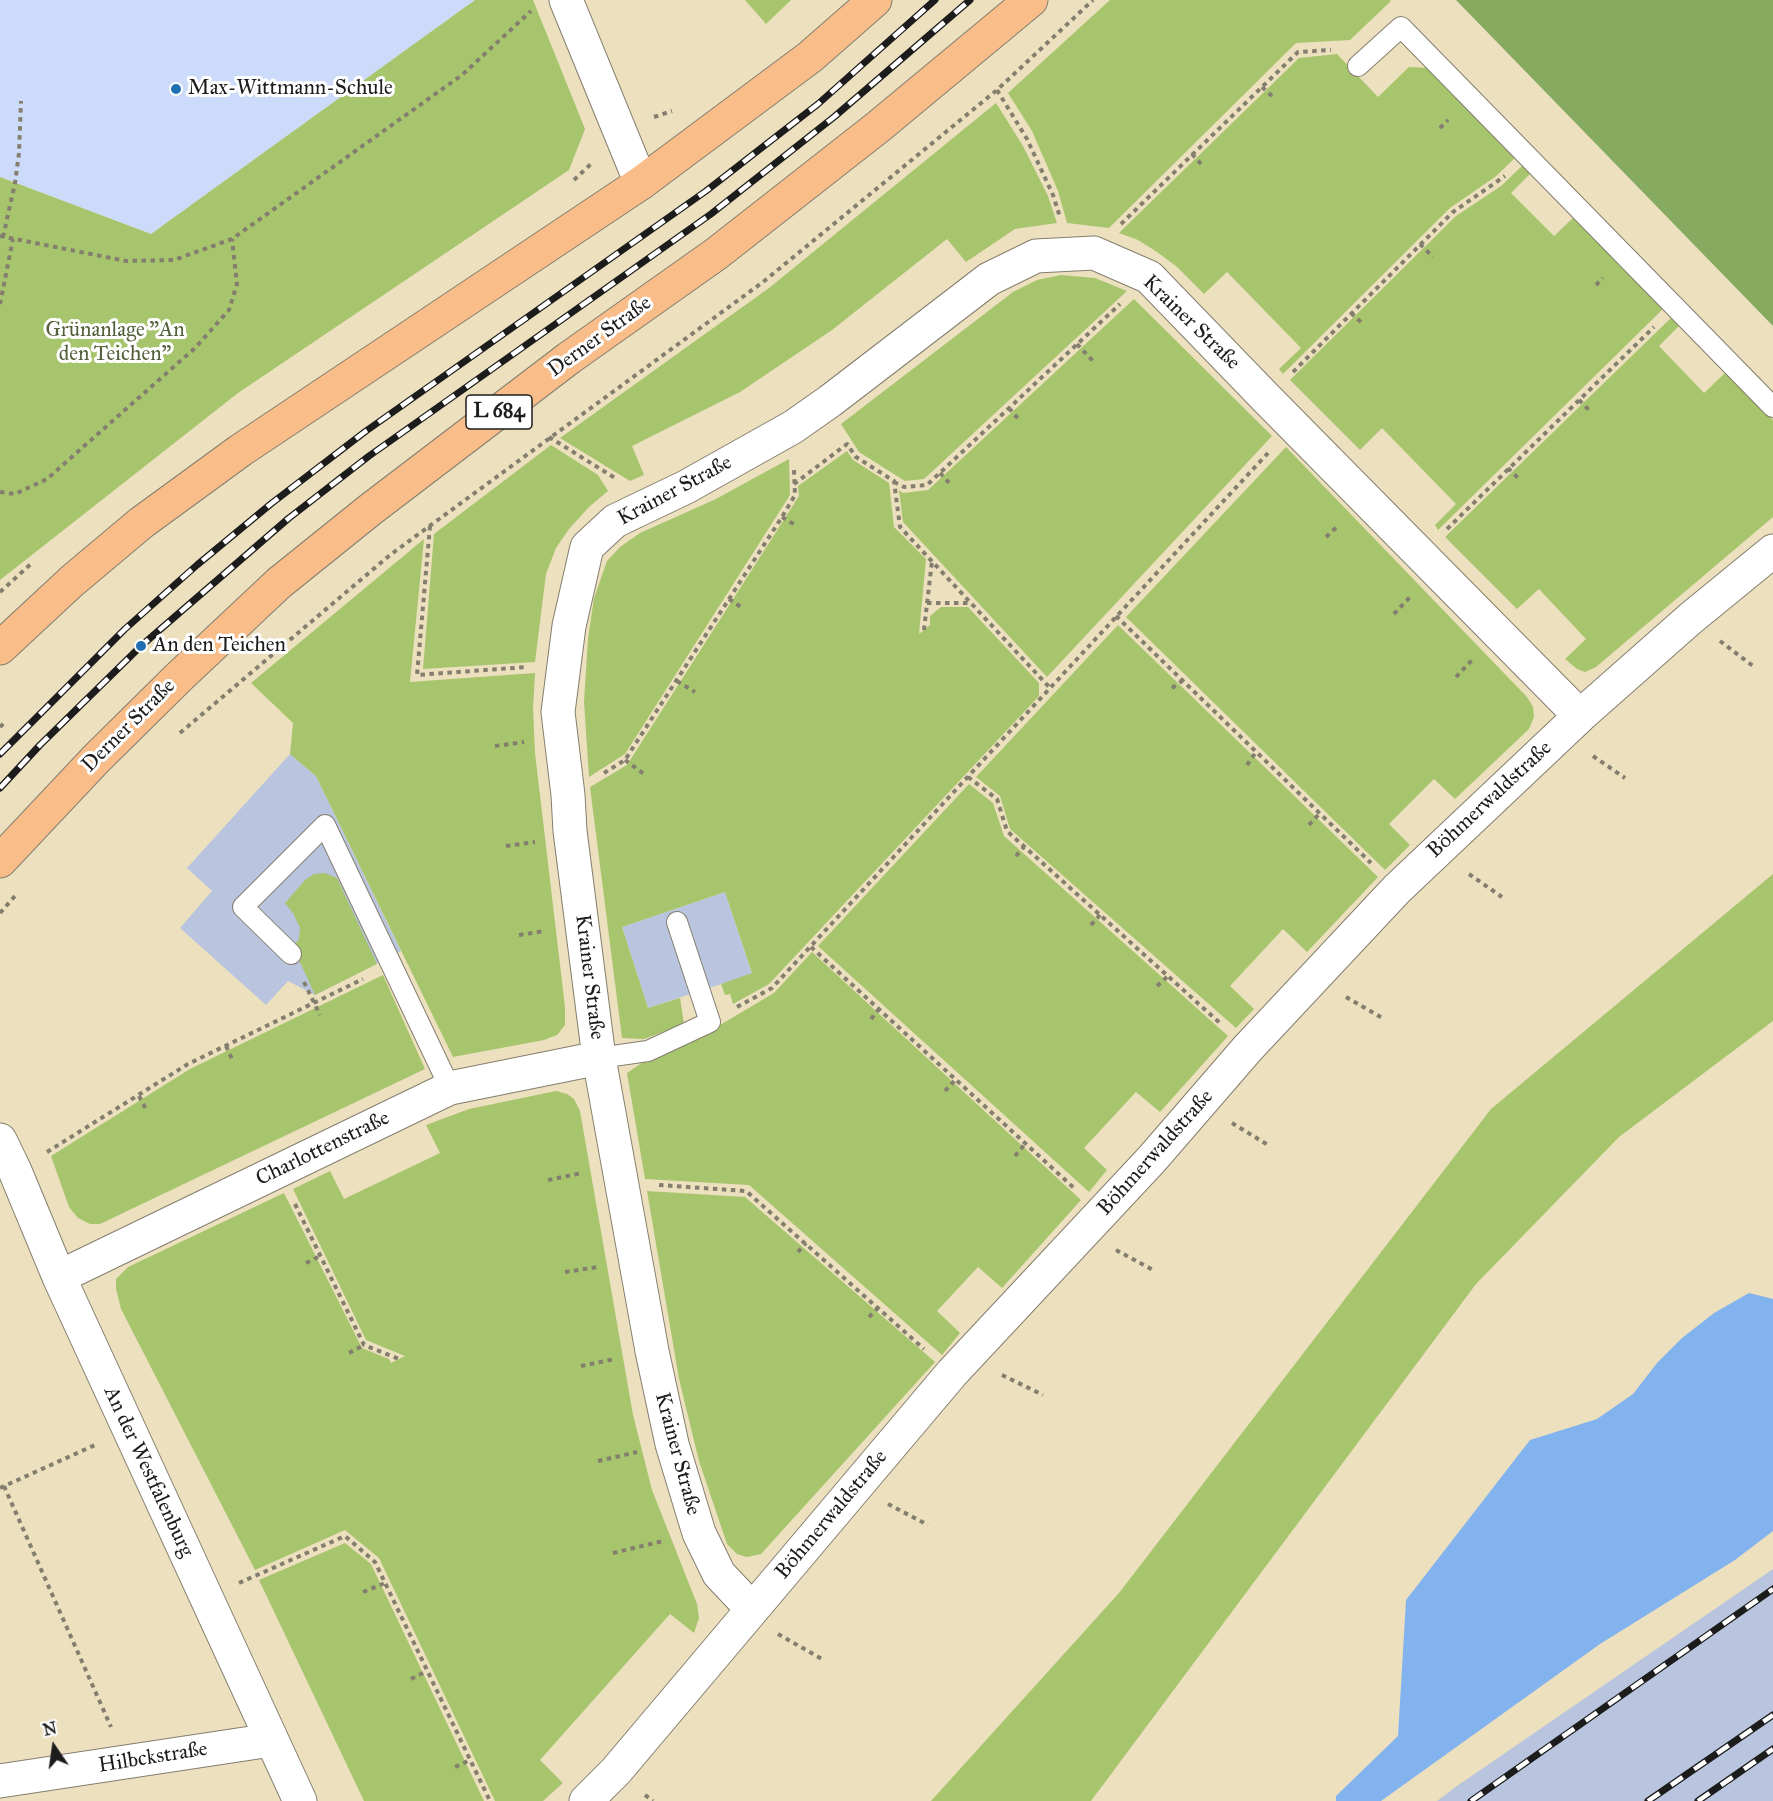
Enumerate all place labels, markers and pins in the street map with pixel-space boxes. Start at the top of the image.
place label: Max-Wittmann-Schule [188,76,393,102]
marker: Max-Wittmann-Schule [169,82,183,96]
place label: An den Teichen [153,633,286,659]
marker: An den Teichen [134,639,148,653]

